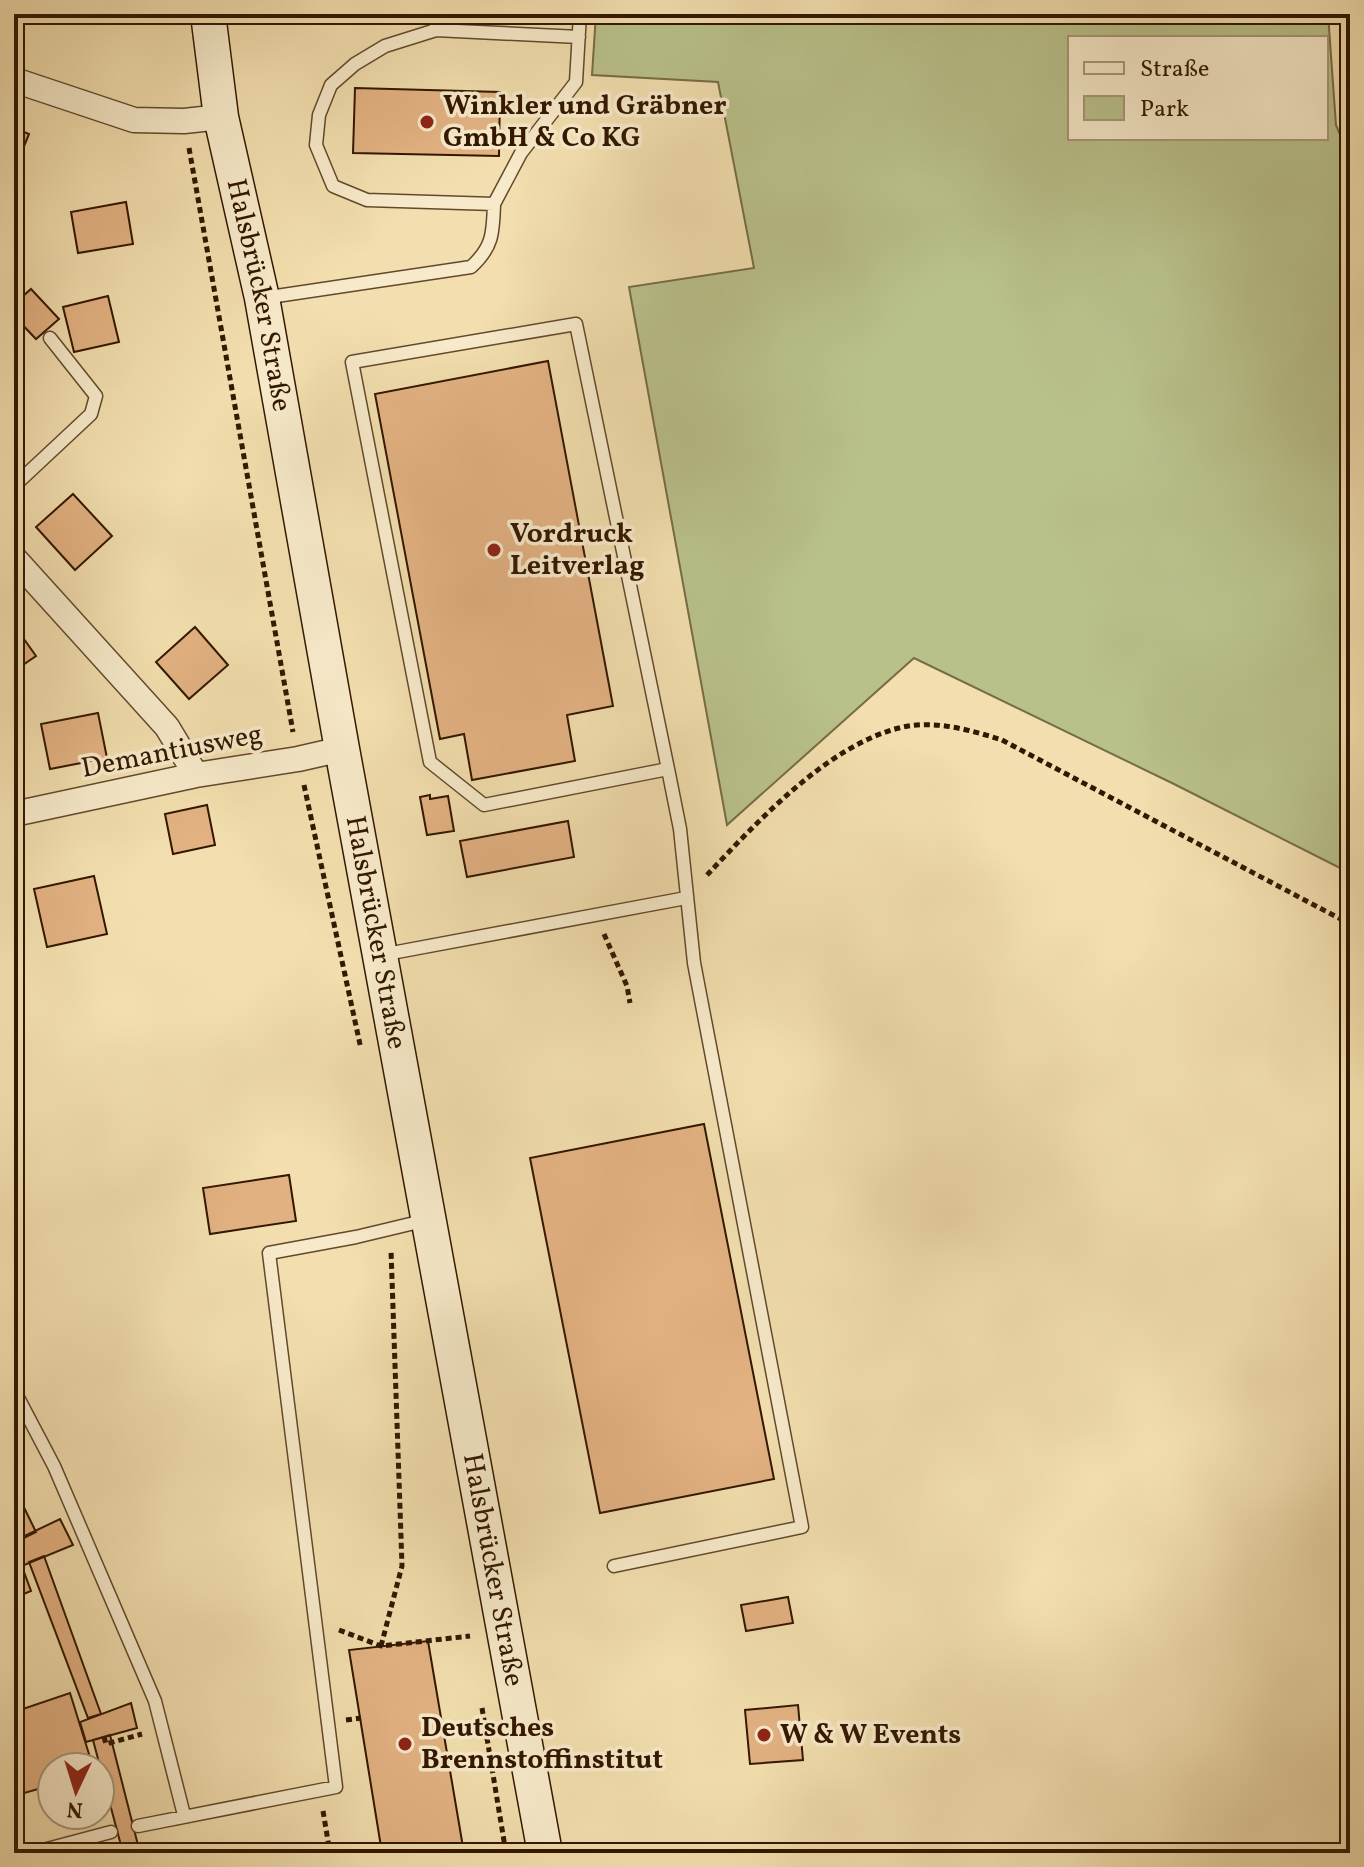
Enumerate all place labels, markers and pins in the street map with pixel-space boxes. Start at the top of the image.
place label: Winkler und Gräbner GmbH & Co KG [443,87,727,158]
marker: Winkler und Gräbner GmbH & Co KG [418,113,436,131]
place label: Vordruck Leitverlag [510,515,645,586]
marker: Vordruck Leitverlag [485,541,503,559]
place label: Deutsches Brennstoffinstitut [421,1709,663,1780]
place label: W & W Events [780,1716,961,1755]
marker: W & W Events [755,1726,773,1744]
marker: Deutsches Brennstoffinstitut [396,1735,414,1753]

